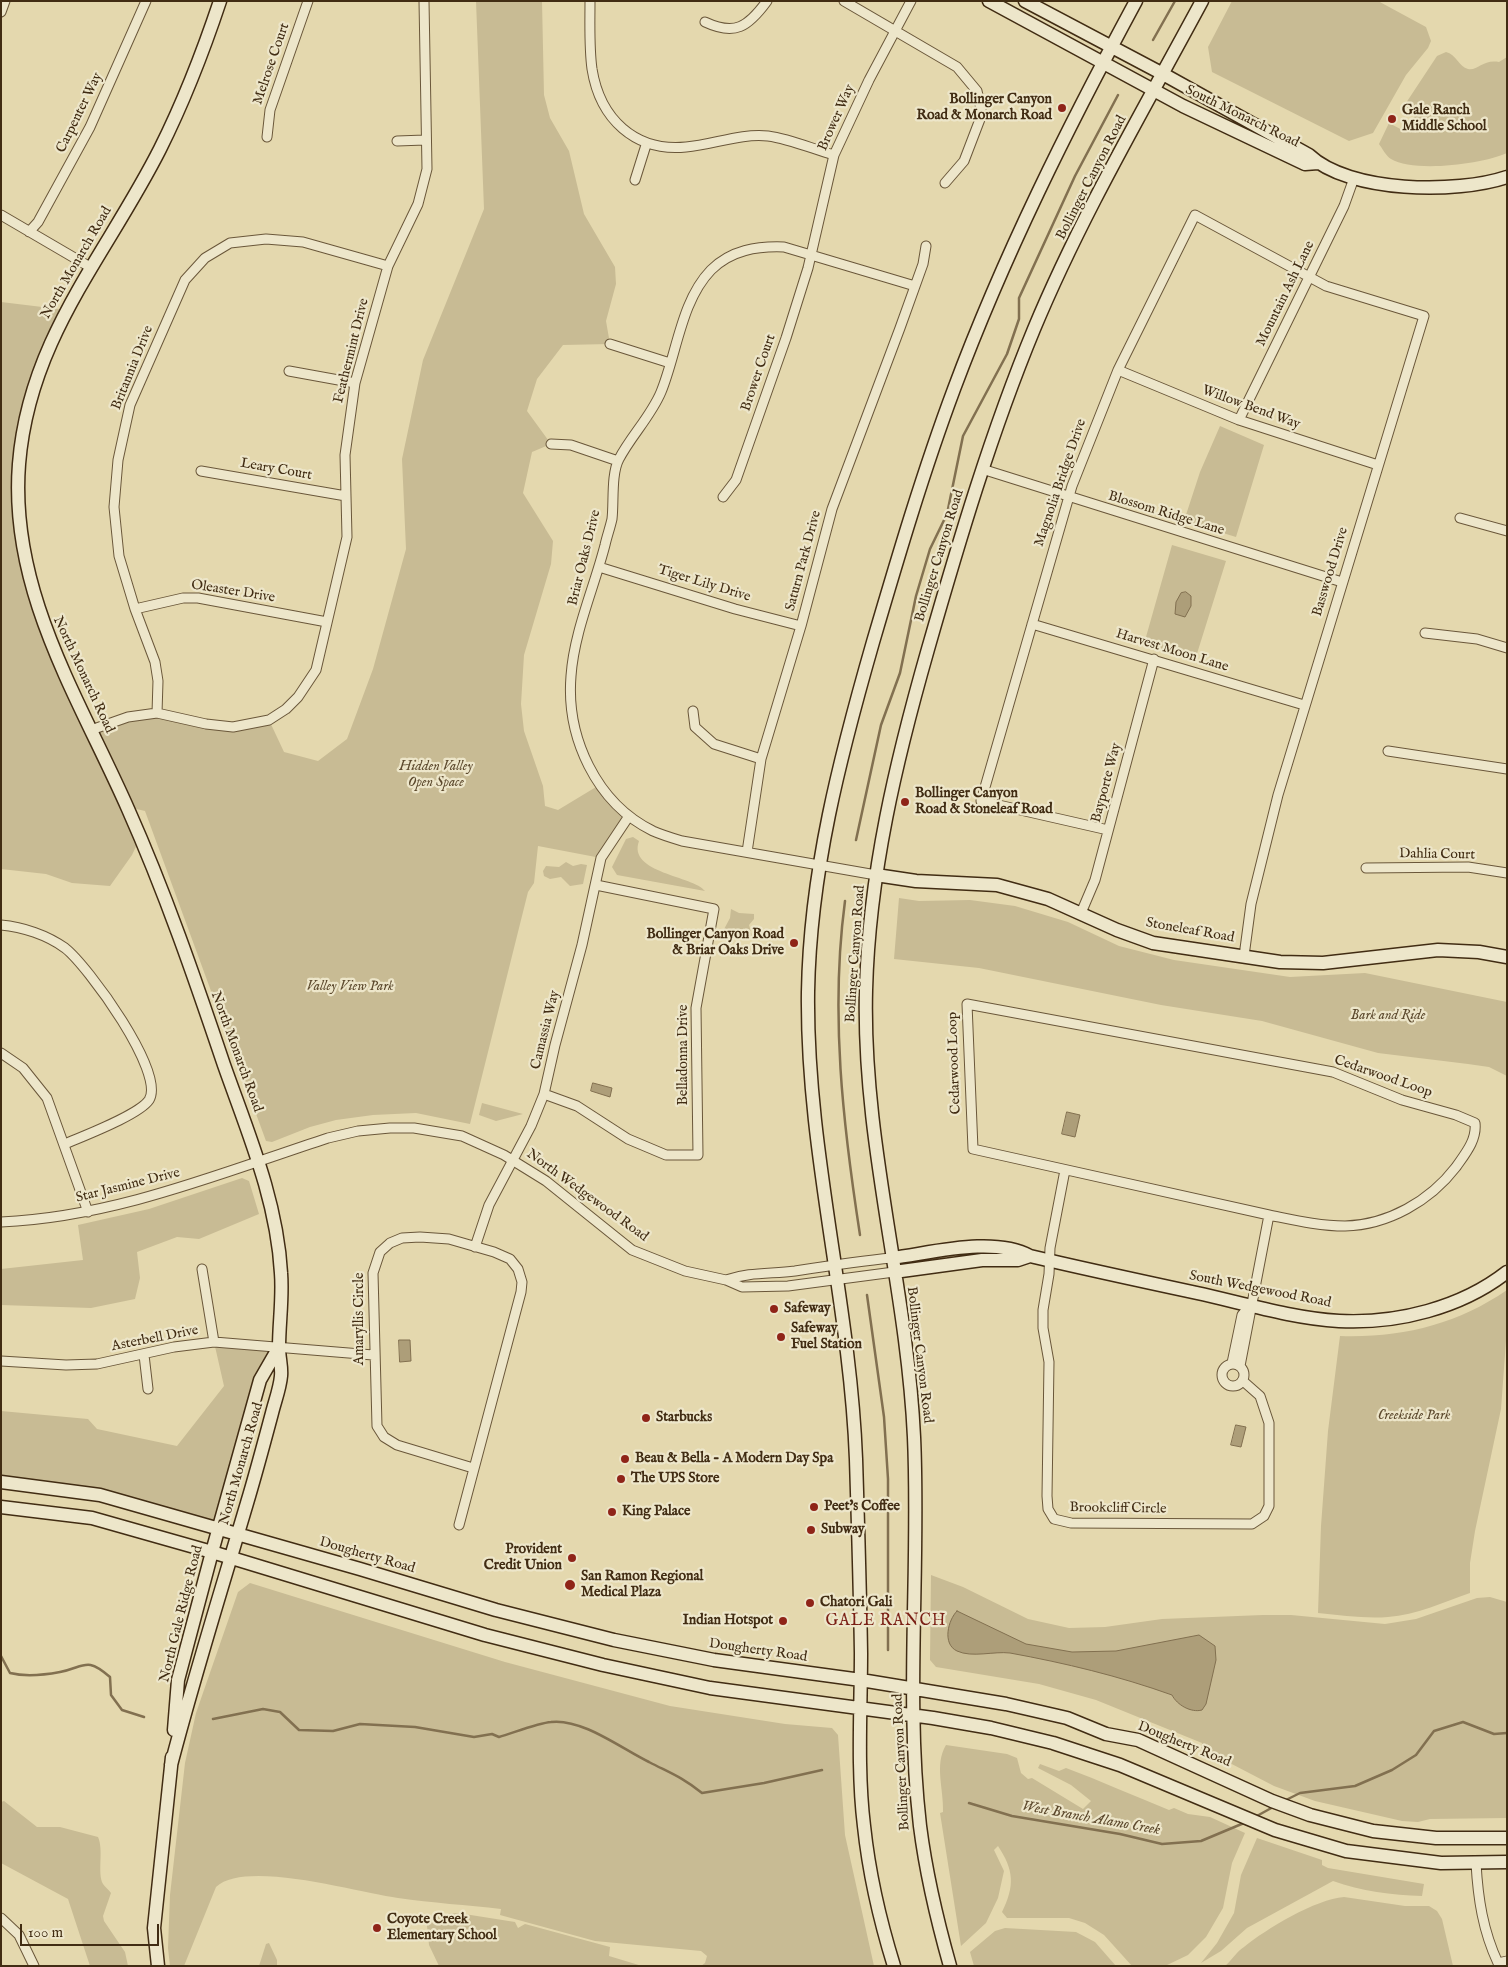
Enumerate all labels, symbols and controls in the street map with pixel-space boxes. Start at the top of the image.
street label: Melrose Court [250,21,294,107]
street label: Carpenter Way [53,70,107,156]
street label: Brower Way [815,82,859,154]
street label: South Monarch Road [1182,82,1302,152]
place label: Bollinger Canyon Road & Monarch Road [916,92,1052,124]
marker: Bollinger Canyon Road & Monarch Road [1056,102,1068,114]
place label: Gale Ranch Middle School [1402,103,1486,136]
street label: Bollinger Canyon Road [1053,113,1131,243]
marker: Gale Ranch Middle School [1386,113,1398,125]
street label: North Monarch Road [38,204,116,322]
street label: Mountain Ash Lane [1253,239,1319,349]
street label: Feathermint Drive [331,297,373,405]
street label: Britannia Drive [108,323,158,413]
street label: Brower Court [738,332,780,414]
street label: Willow Bend Way [1200,382,1302,434]
street label: Magnolia Bridge Drive [1031,417,1091,549]
street label: Leary Court [239,455,313,485]
street label: Bollinger Canyon Road [912,488,968,624]
street label: Blossom Ridge Lane [1106,488,1226,540]
street label: Briar Oaks Drive [565,508,605,608]
street label: Saturn Park Drive [783,509,825,613]
street label: Basswood Drive [1309,525,1353,619]
street label: Tiger Lily Drive [656,562,752,606]
street label: Oleaster Drive [190,577,276,607]
street label: North Monarch Road [49,614,117,736]
street label: Harvest Moon Lane [1114,626,1230,676]
street label: Bayporte Way [1088,741,1126,825]
park label: Hidden Valley Open Space [399,759,473,792]
place label: Bollinger Canyon Road & Stoneleaf Road [915,786,1053,819]
marker: Bollinger Canyon Road & Stoneleaf Road [899,796,911,808]
street label: Dahlia Court [1399,846,1475,864]
street label: Bollinger Canyon Road [843,885,869,1023]
street label: Stoneleaf Road [1145,915,1235,947]
place label: Bollinger Canyon Road & Briar Oaks Drive [646,927,784,960]
marker: Bollinger Canyon Road & Briar Oaks Drive [788,937,800,949]
park label: Valley View Park [306,979,394,995]
street label: North Monarch Road [206,989,266,1115]
street label: Camassia Way [528,989,564,1071]
street label: Belladonna Drive [676,1004,692,1106]
park label: Bark and Ride [1351,1008,1425,1024]
street label: Cedarwood Loop [945,1011,965,1115]
street label: Cedarwood Loop [1332,1052,1434,1102]
street label: North Wedgewood Road [523,1146,651,1246]
street label: Star Jasmine Drive [74,1165,182,1207]
street label: South Wedgewood Road [1188,1268,1332,1312]
street label: Amaryllis Circle [352,1273,368,1365]
street label: Bollinger Canyon Road [902,1286,936,1424]
place label: Safeway [784,1301,831,1317]
marker: Safeway [768,1303,780,1315]
place label: Safeway Fuel Station [791,1321,862,1354]
street label: Asterbell Drive [110,1322,200,1356]
marker: Safeway Fuel Station [775,1331,787,1343]
street label: North Monarch Road [216,1401,268,1527]
park label: Creekside Park [1378,1408,1450,1424]
place label: Starbucks [656,1410,712,1426]
marker: Starbucks [640,1412,652,1424]
place label: Beau & Bella - A Modern Day Spa [635,1451,833,1467]
marker: Beau & Bella - A Modern Day Spa [619,1453,631,1465]
place label: The UPS Store [631,1471,719,1487]
marker: The UPS Store [615,1473,627,1485]
place label: Peet's Coffee [824,1499,900,1515]
street label: Brookcliff Circle [1069,1500,1167,1518]
marker: Peet's Coffee [808,1501,820,1513]
place label: King Palace [622,1504,690,1520]
marker: King Palace [606,1506,618,1518]
place label: Subway [821,1522,865,1538]
marker: Subway [805,1524,817,1536]
street label: Dougherty Road [317,1534,417,1578]
place label: Provident Credit Union [484,1542,562,1574]
street label: North Gale Ridge Road [157,1544,207,1684]
marker: Provident Credit Union [566,1552,578,1564]
place label: San Ramon Regional Medical Plaza [581,1569,703,1601]
marker: San Ramon Regional Medical Plaza [563,1578,577,1592]
place label: Chatori Gali [820,1595,892,1611]
marker: Chatori Gali [804,1597,816,1609]
district label: GALE RANCH [824,1612,948,1632]
place label: Indian Hotspot [683,1613,773,1629]
marker: Indian Hotspot [777,1615,789,1627]
street label: Dougherty Road [708,1636,808,1666]
street label: Bollinger Canyon Road [890,1693,914,1831]
street label: Dougherty Road [1135,1719,1233,1771]
water label: West Branch Alamo Creek [1021,1798,1161,1840]
place label: Coyote Creek Elementary School [387,1912,497,1944]
scale bar [22,1914,161,1946]
marker: Coyote Creek Elementary School [371,1922,383,1934]
text: 100 m [28,1923,63,1942]

